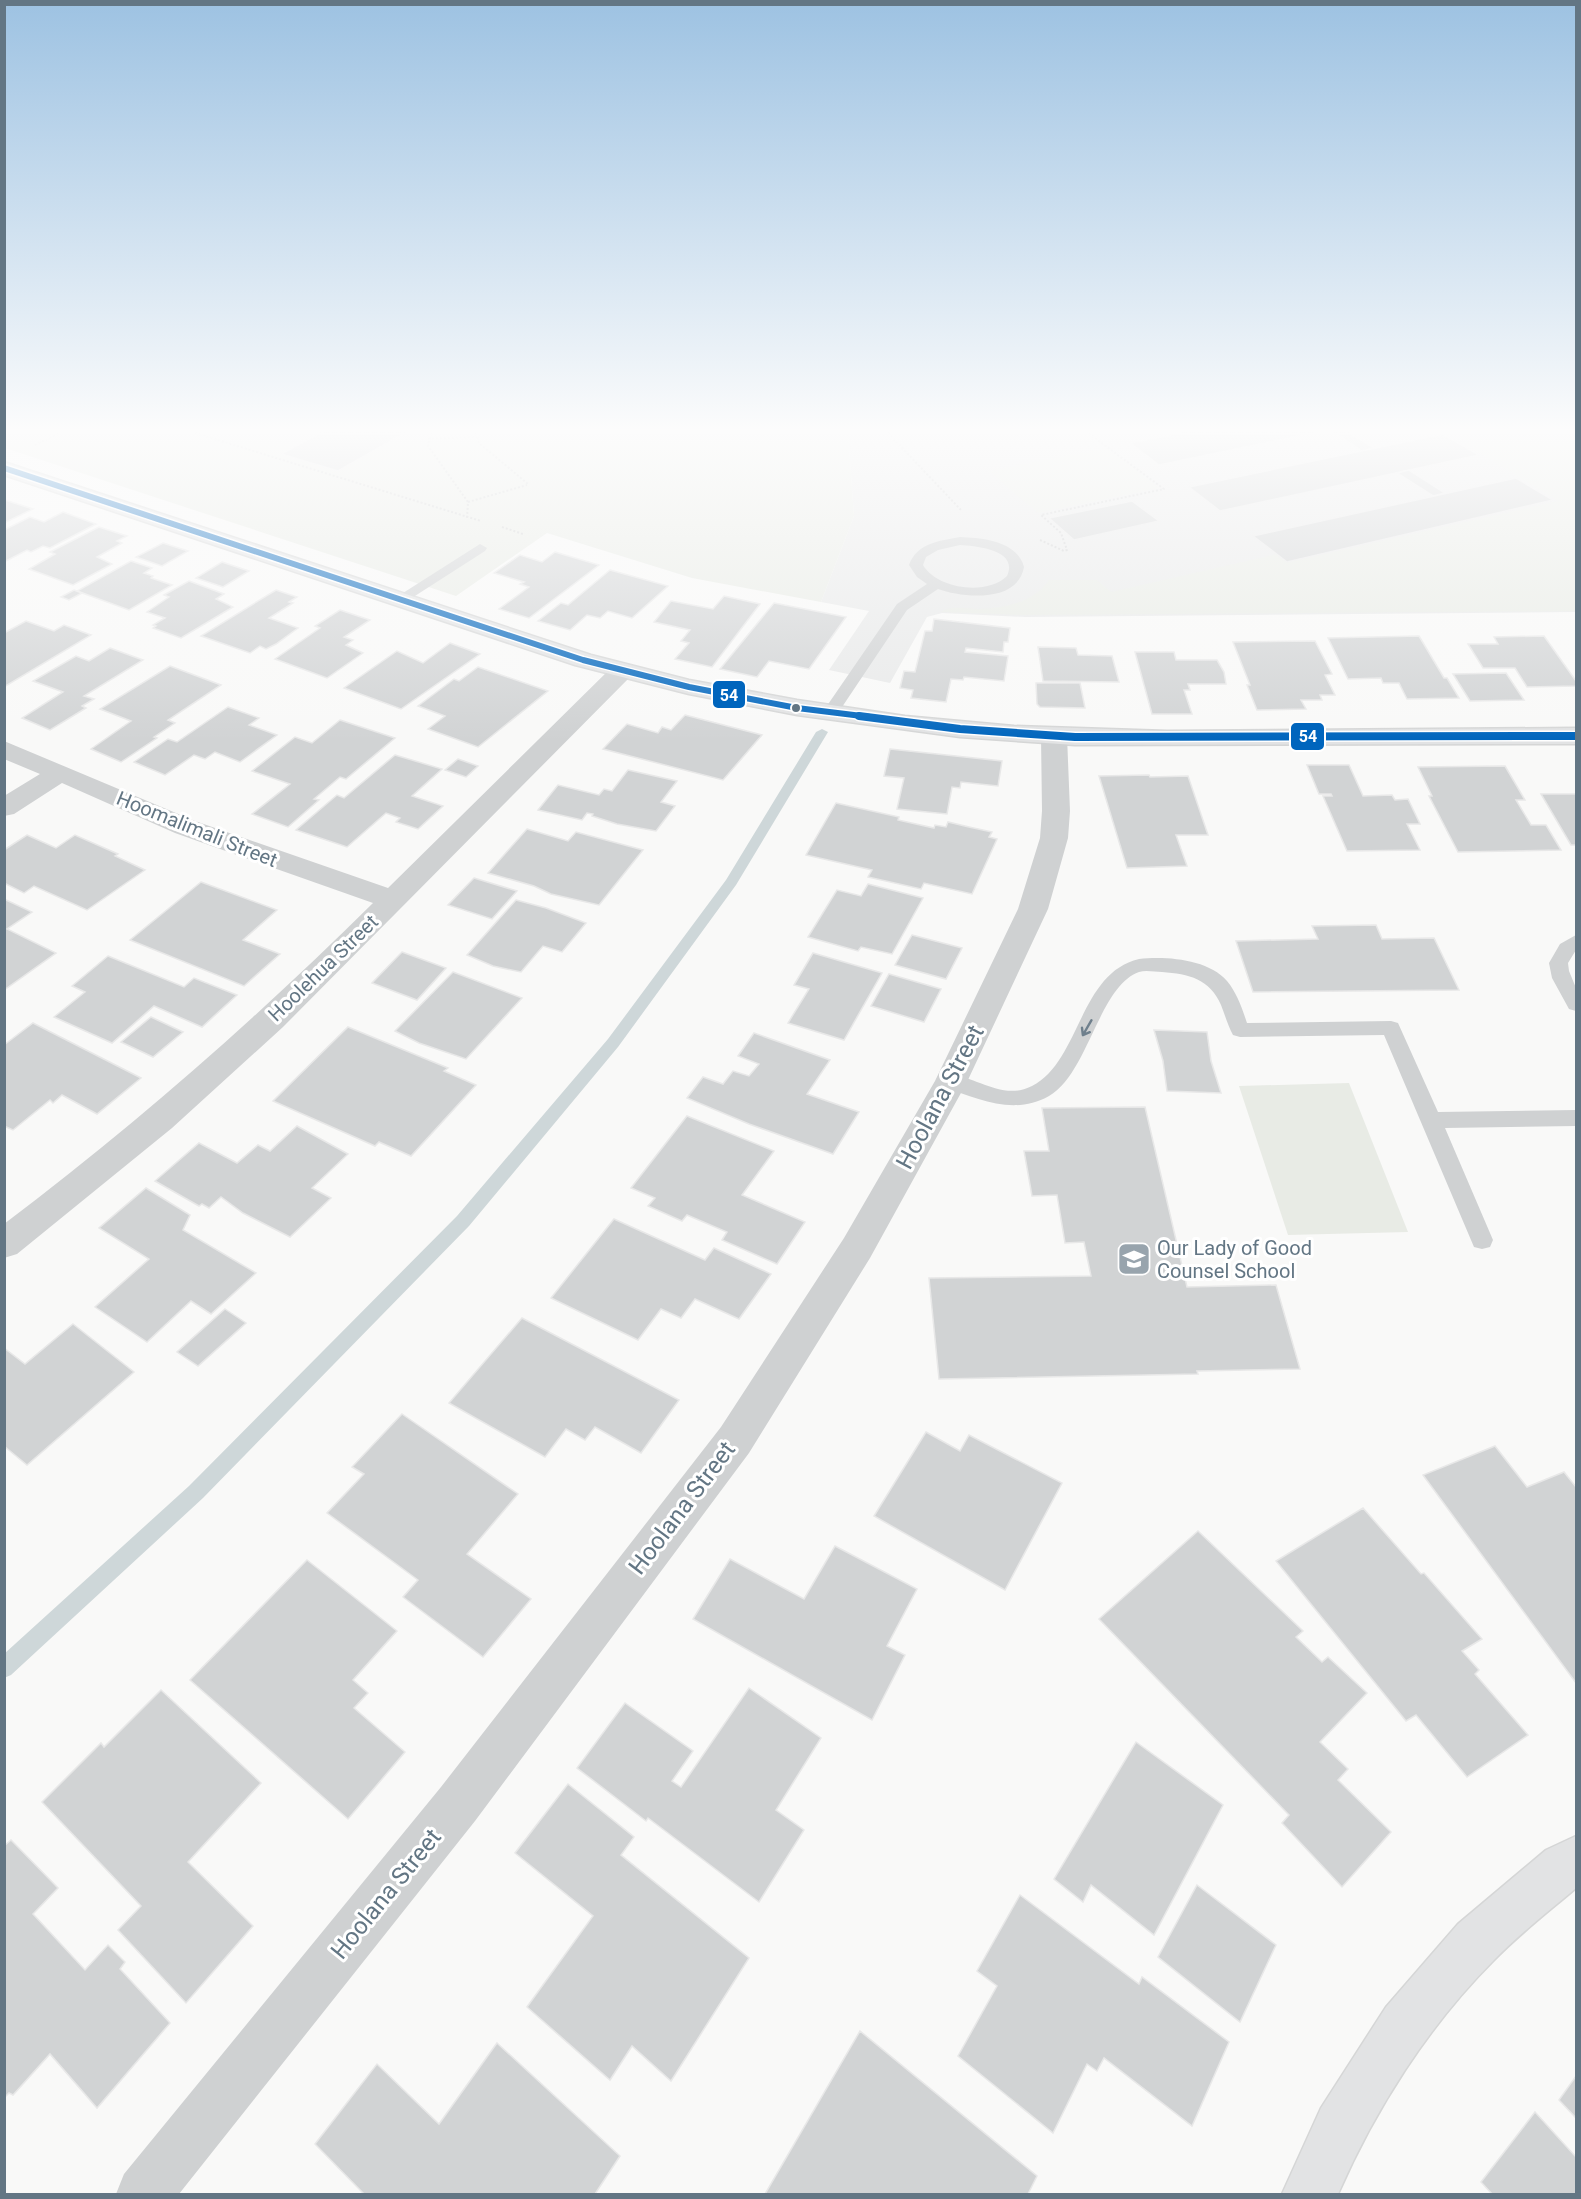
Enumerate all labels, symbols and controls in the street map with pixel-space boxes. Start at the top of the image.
line badge: 54 [712,680,746,709]
text: 54 [720,686,738,705]
unlabelled marker [790,702,802,714]
line badge: 54 [1290,722,1325,751]
text: 54 [1299,727,1317,746]
street label: Hoomalimali Street [113,786,281,872]
street label: Hoolehua Street [263,910,383,1026]
one-way arrow [1080,1019,1092,1036]
street label: Hoolana Street [890,1020,990,1174]
place label: Our Lady of Good Counsel School [1157,1236,1312,1283]
school or university icon: Our Lady of Good Counsel School [1116,1241,1152,1277]
street label: Hoolana Street [623,1436,741,1580]
street label: Hoolana Street [325,1823,447,1965]

